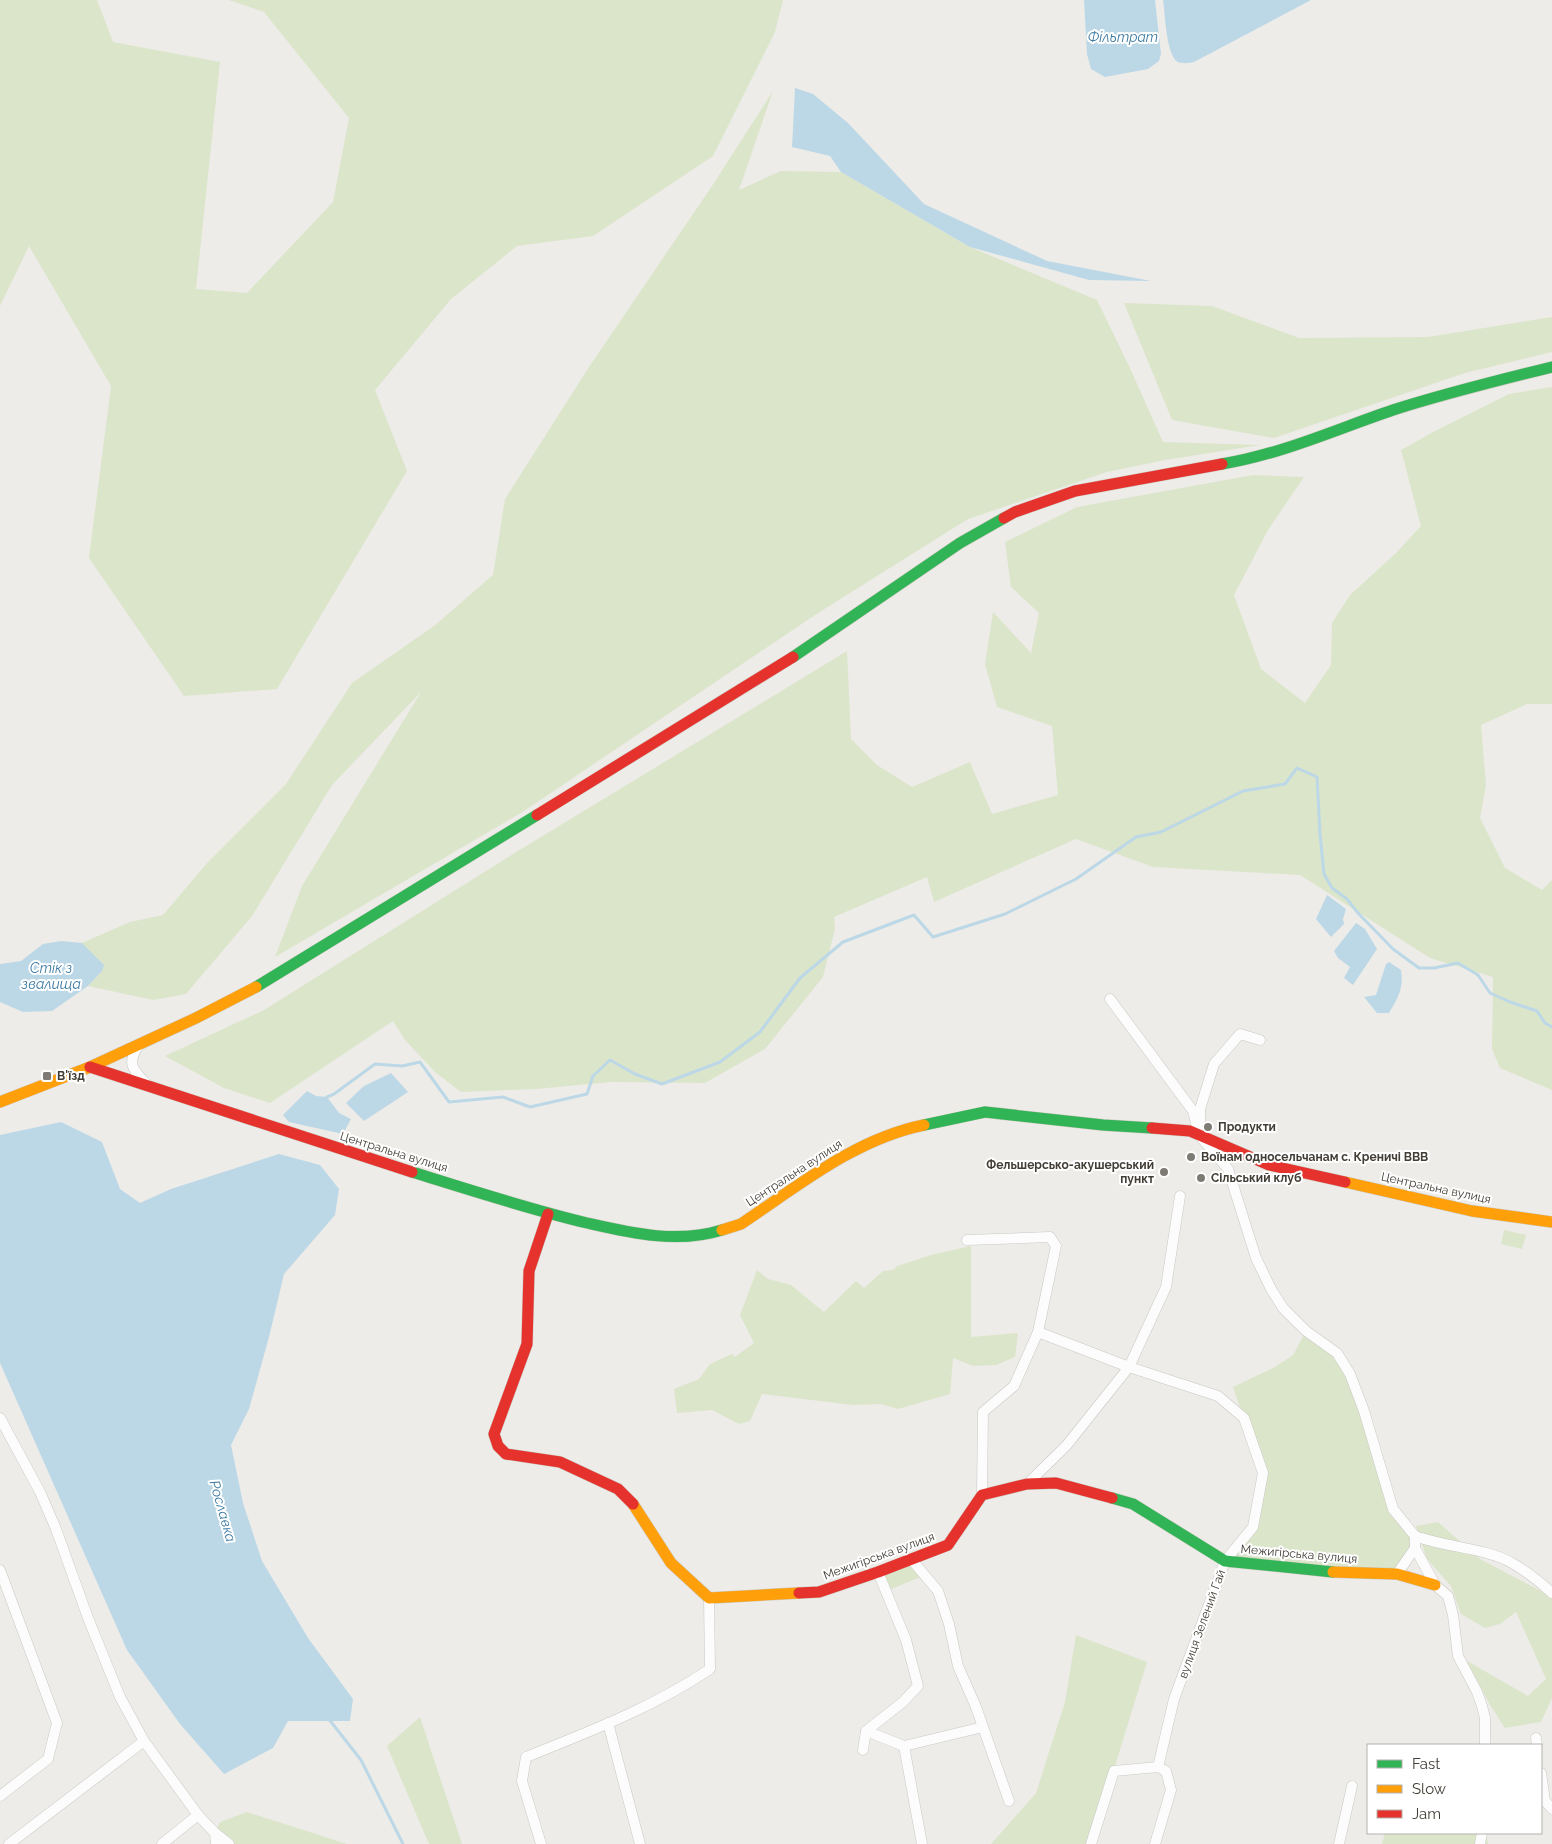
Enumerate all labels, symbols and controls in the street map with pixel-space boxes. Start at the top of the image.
water label: Фільтрат [1088,29,1158,45]
water label: Стік з звалища [21,960,81,992]
place label: В'їзд [57,1069,85,1083]
marker: В'їзд [41,1070,53,1082]
place label: Продукти [1218,1120,1276,1134]
marker: Продукти [1202,1121,1214,1133]
street label: Центральна вулиця [338,1129,450,1175]
street label: Центральна вулиця [743,1137,845,1209]
place label: Воїнам односельчанам с. Креничі ВВВ [1201,1150,1428,1164]
marker: Воїнам односельчанам с. Креничі ВВВ [1185,1151,1197,1163]
place label: Фельшерсько-акушерський пункт [986,1158,1154,1186]
marker: Фельшерсько-акушерський пункт [1158,1166,1170,1178]
street label: Центральна вулиця [1380,1170,1492,1206]
place label: Сільський клуб [1211,1171,1302,1185]
marker: Сільський клуб [1195,1172,1207,1184]
water label: Рославка [207,1478,239,1544]
street label: Межигірська вулиця [822,1529,936,1583]
street label: Межигірська вулиця [1240,1542,1358,1566]
street label: вулиця Зелений Гай [1176,1568,1228,1680]
legend [1367,1744,1542,1834]
text: Fast [1412,1755,1440,1773]
text: Slow [1412,1780,1446,1798]
text: Jam [1412,1805,1441,1823]

